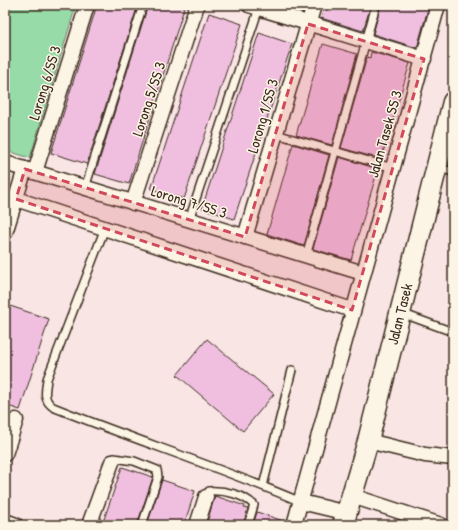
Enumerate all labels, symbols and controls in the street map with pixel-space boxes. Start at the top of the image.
street label: Lorong 6/SS 3 [23,43,66,123]
street label: Lorong 5/SS 3 [127,59,170,139]
street label: Lorong 1/SS 3 [242,76,283,155]
street label: Jalan Tasek SS 3 [362,88,407,180]
street label: Lorong 7/SS 3 [149,180,230,223]
street label: Jalan Tasek [382,281,417,347]

